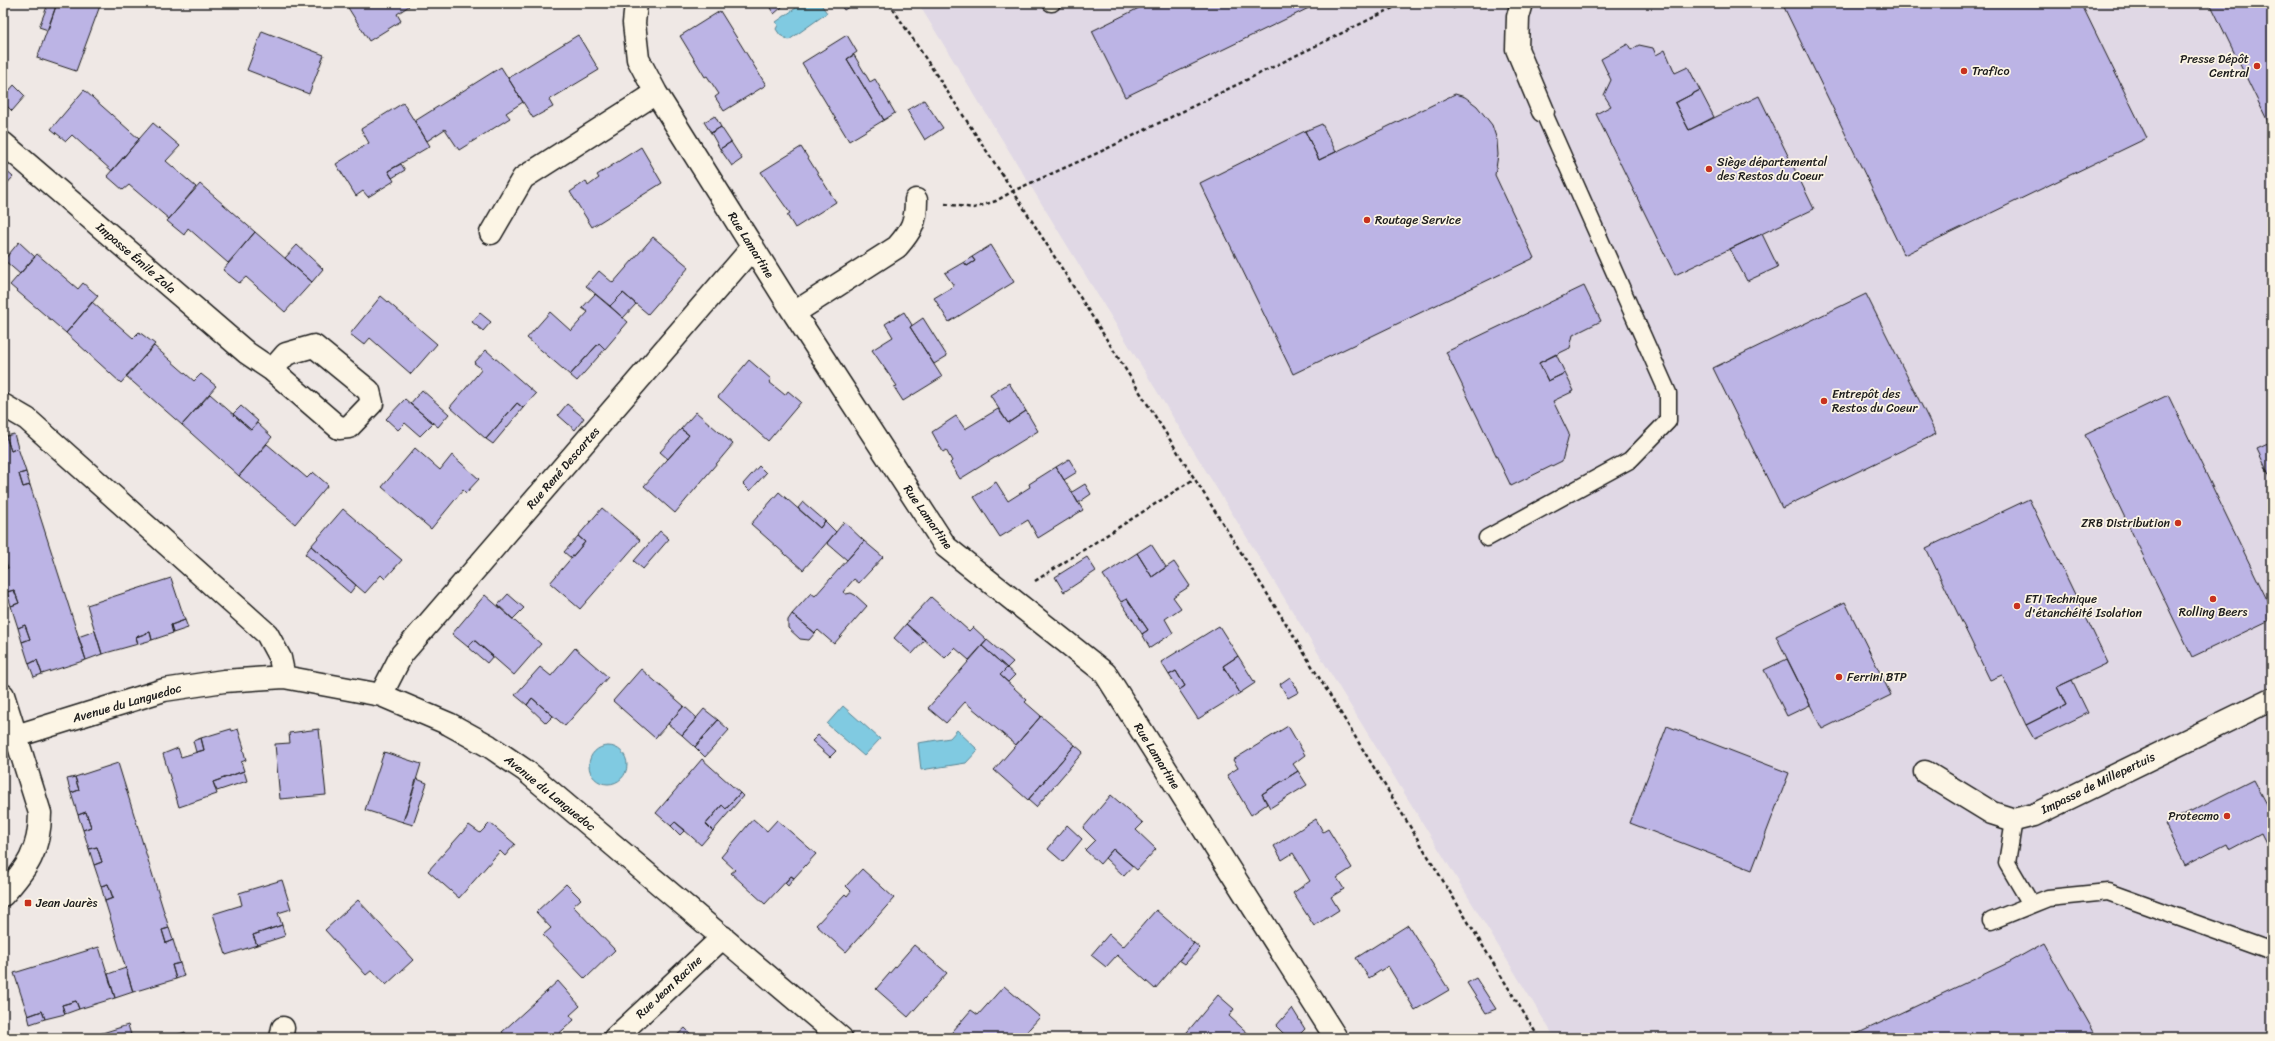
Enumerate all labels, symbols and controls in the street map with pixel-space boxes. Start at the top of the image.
place label: Presse Dépôt Central [2180,48,2250,84]
place label: Trafico [1972,60,2010,82]
marker: Presse Dépôt Central [2252,61,2262,71]
marker: Trafico [1959,66,1969,76]
place label: Siège départemental des Restos du Coeur [1717,151,1828,187]
marker: Siège départemental des Restos du Coeur [1704,164,1714,174]
street label: Rue Lamartine [722,207,780,283]
place label: Routage Service [1375,209,1461,231]
marker: Routage Service [1362,215,1372,225]
street label: Impasse Émile Zola [90,216,181,299]
place label: Entrepôt des Restos du Coeur [1832,383,1918,419]
marker: Entrepôt des Restos du Coeur [1819,396,1829,406]
street label: Rue René Descartes [521,422,605,514]
street label: Rue Lamartine [897,480,959,554]
place label: ZRB Distribution [2081,512,2170,534]
marker: ZRB Distribution [2173,518,2183,528]
place label: ETI Technique d'étanchéité Isolation [2025,588,2142,624]
marker: Rolling Beers [2208,594,2218,604]
marker: ETI Technique d'étanchéité Isolation [2012,601,2022,611]
place label: Rolling Beers [2179,601,2247,623]
place label: Ferrini BTP [1847,666,1907,688]
marker: Ferrini BTP [1834,672,1844,682]
street label: Avenue du Languedoc [69,677,184,729]
street label: Rue Lamartine [1128,718,1186,794]
street label: Impasse de Millepertuis [2036,746,2159,821]
street label: Avenue du Languedoc [499,748,601,837]
place label: Protecmo [2168,805,2219,827]
marker: Protecmo [2222,811,2232,821]
place label: Jean Jaurès [35,892,98,914]
marker: Jean Jaurès [23,898,33,908]
street label: Rue Jean Racine [630,950,708,1024]

